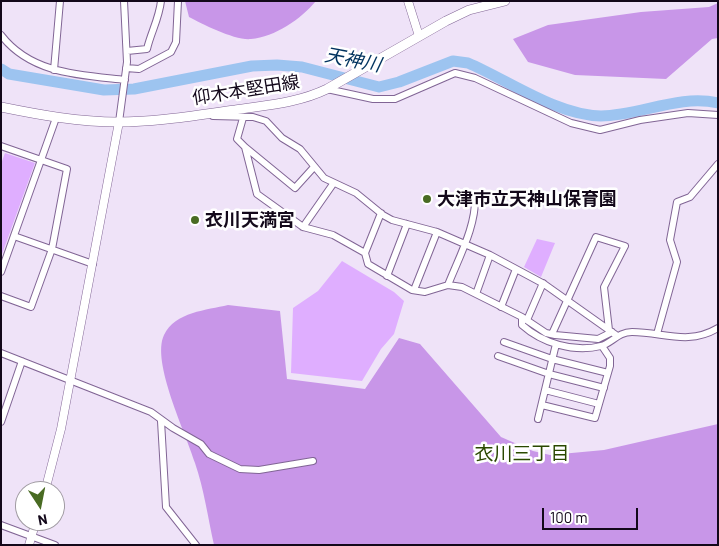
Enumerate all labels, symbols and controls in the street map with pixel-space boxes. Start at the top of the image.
water label: 天神川 [323,43,383,77]
street label: 仰木本堅田線 [191,71,301,109]
place label: 大津市立天神山保育園 [437,188,617,210]
marker: 大津市立天神山保育園 [421,193,433,205]
place label: 衣川天満宮 [205,209,295,231]
marker: 衣川天満宮 [189,214,201,226]
district label: 衣川三丁目 [475,443,569,465]
north arrow [15,481,65,531]
scale bar [544,498,640,530]
text: 100 m [550,508,588,526]
text: N [37,511,49,529]

